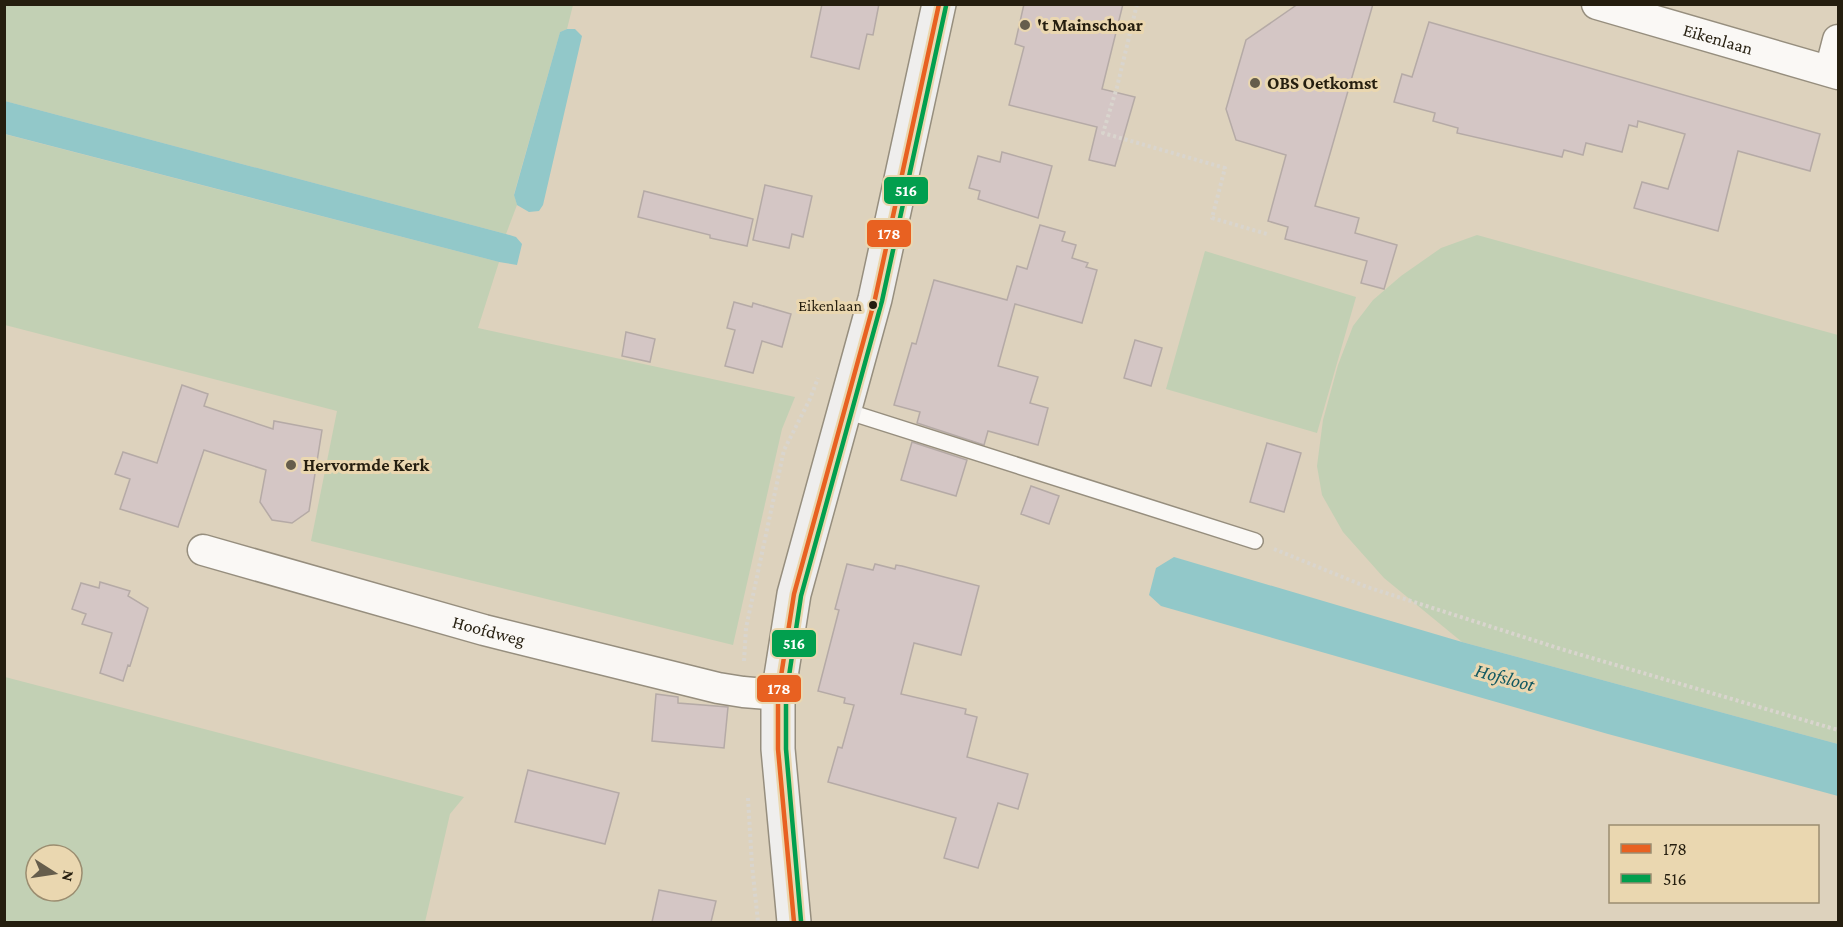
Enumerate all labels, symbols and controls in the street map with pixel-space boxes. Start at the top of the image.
place label: 't Mainschoar [1037,15,1143,35]
marker: 't Mainschoar [1018,18,1032,32]
street label: Eikenlaan [1681,20,1756,59]
place label: OBS Oetkomst [1267,73,1378,93]
marker: OBS Oetkomst [1248,76,1262,90]
line badge: 516 [883,176,929,205]
text: 516 [895,182,917,199]
line badge: 178 [866,219,912,248]
text: 178 [878,225,900,242]
place label: Eikenlaan [798,297,862,314]
marker: Eikenlaan [867,299,879,311]
place label: Hervormde Kerk [303,455,430,475]
marker: Hervormde Kerk [284,458,298,472]
street label: Hoofdweg [450,612,527,650]
line badge: 516 [771,629,817,658]
text: 516 [783,635,805,652]
water label: Hofsloot [1473,659,1538,697]
line badge: 178 [756,674,802,703]
text: 178 [768,680,790,697]
legend [1609,825,1819,903]
text: 178 [1663,839,1687,859]
north arrow [24,843,84,903]
text: N [59,869,78,883]
text: 516 [1663,869,1687,889]

